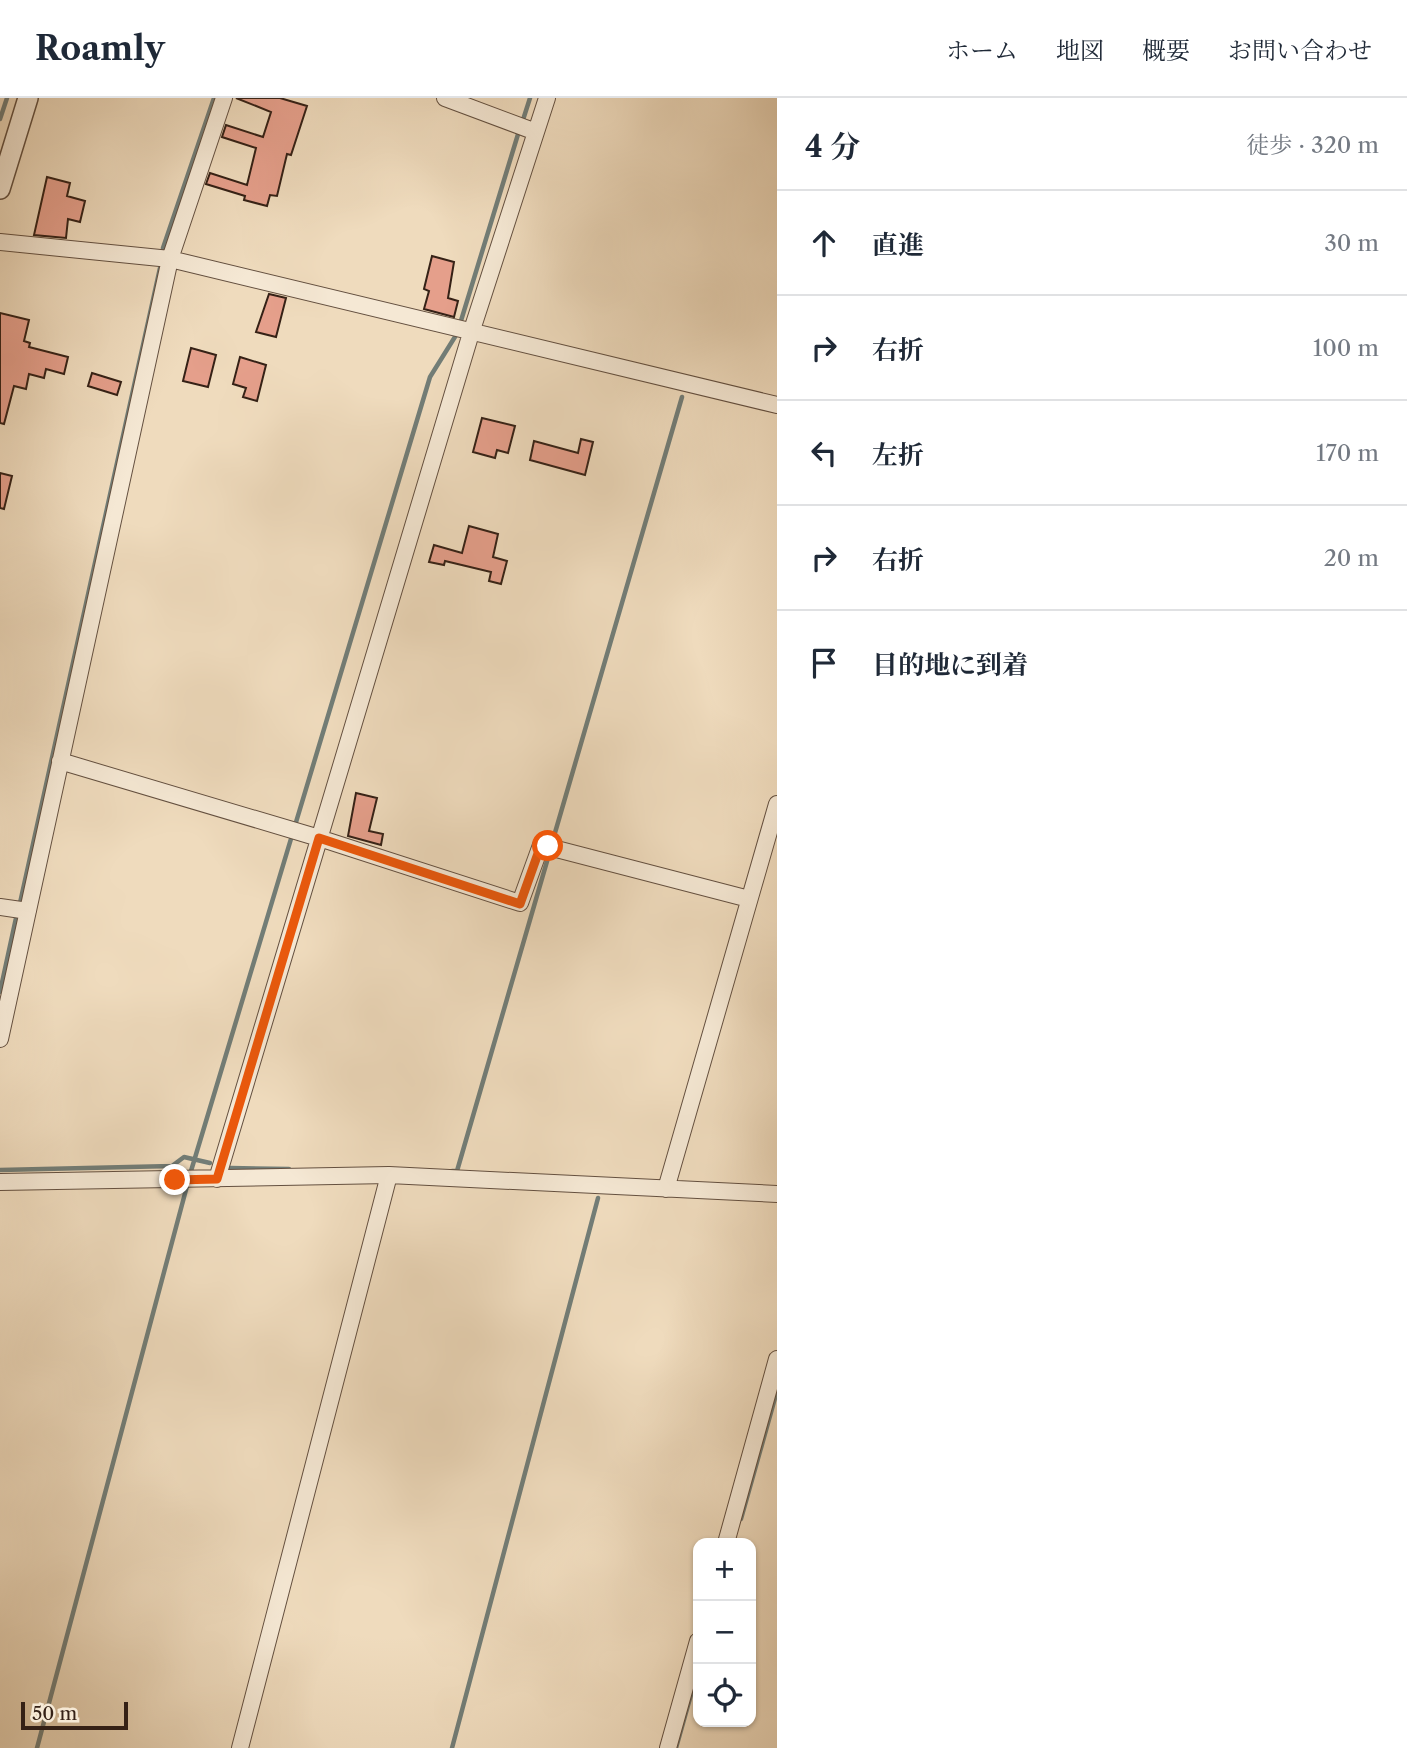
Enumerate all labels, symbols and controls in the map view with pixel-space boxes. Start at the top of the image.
text: Roamly [35,28,165,69]
text: ホーム [946,36,1018,65]
text: 地図 [1056,36,1104,65]
text: 概要 [1142,36,1190,65]
text: お問い合わせ [1228,36,1372,65]
text: 4 分 [805,128,860,165]
text: 徒歩 · 320 m [1246,131,1379,159]
icon: ahead [805,224,843,262]
text: 直進 [872,229,924,261]
text: 30 m [1324,229,1379,257]
icon: right [805,329,843,367]
text: 右折 [872,334,924,366]
text: 100 m [1313,334,1379,362]
icon: left [805,434,843,472]
text: 左折 [872,439,924,471]
text: 170 m [1316,439,1379,467]
icon: right [805,539,843,577]
text: 右折 [872,544,924,576]
text: 20 m [1324,544,1379,572]
icon: arrive [805,644,843,682]
text: 目的地に到着 [872,649,1028,681]
route start [532,830,563,861]
route end [159,1164,190,1195]
map controls [693,1538,756,1727]
button: + [693,1538,756,1601]
button: − [693,1601,756,1664]
button: locate [693,1664,756,1727]
scale bar [21,1699,128,1731]
text: 50 m [32,1702,77,1725]

